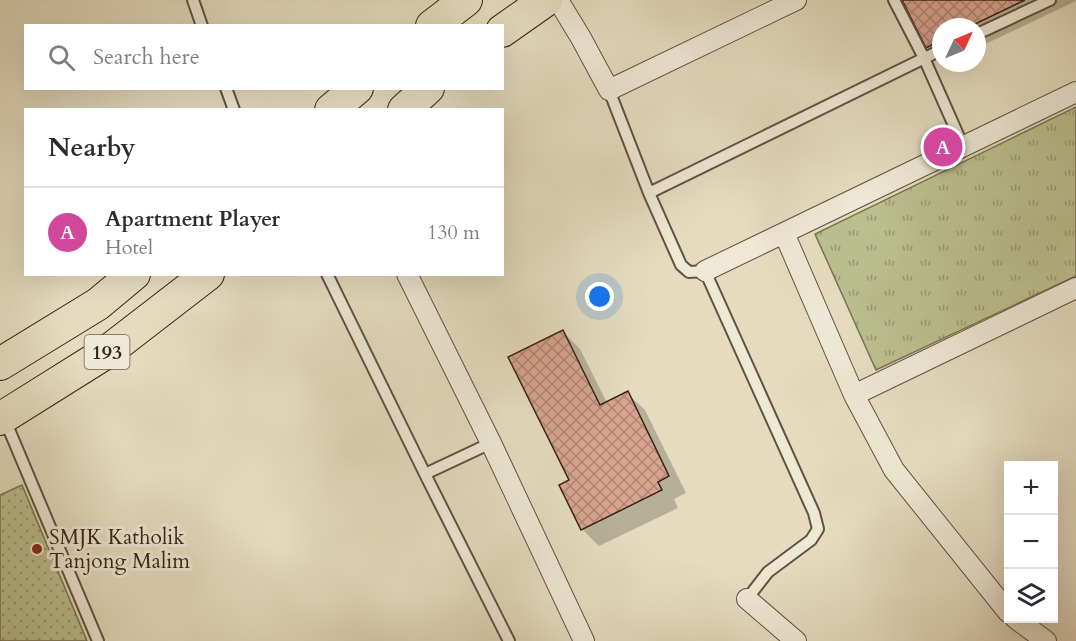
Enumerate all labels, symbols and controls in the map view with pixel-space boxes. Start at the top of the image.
north arrow [932,18,986,72]
search box [24,24,504,90]
icon: search [45,41,78,74]
text: Search here [93,42,200,72]
pin: A [924,124,962,170]
text: Nearby [48,130,136,165]
text: Apartment Player [105,204,280,234]
text: A [60,219,75,246]
text: 130 m [427,219,480,246]
text: Hotel [105,234,153,261]
your location [585,282,614,311]
road number: 193 [84,335,130,369]
map controls [1004,461,1058,623]
button: + [1004,461,1058,515]
button: − [1004,515,1058,569]
place label: SMJK Katholik Tanjong Malim [49,523,190,576]
marker: SMJK Katholik Tanjong Malim [30,542,44,556]
button: layers [1004,569,1058,623]

